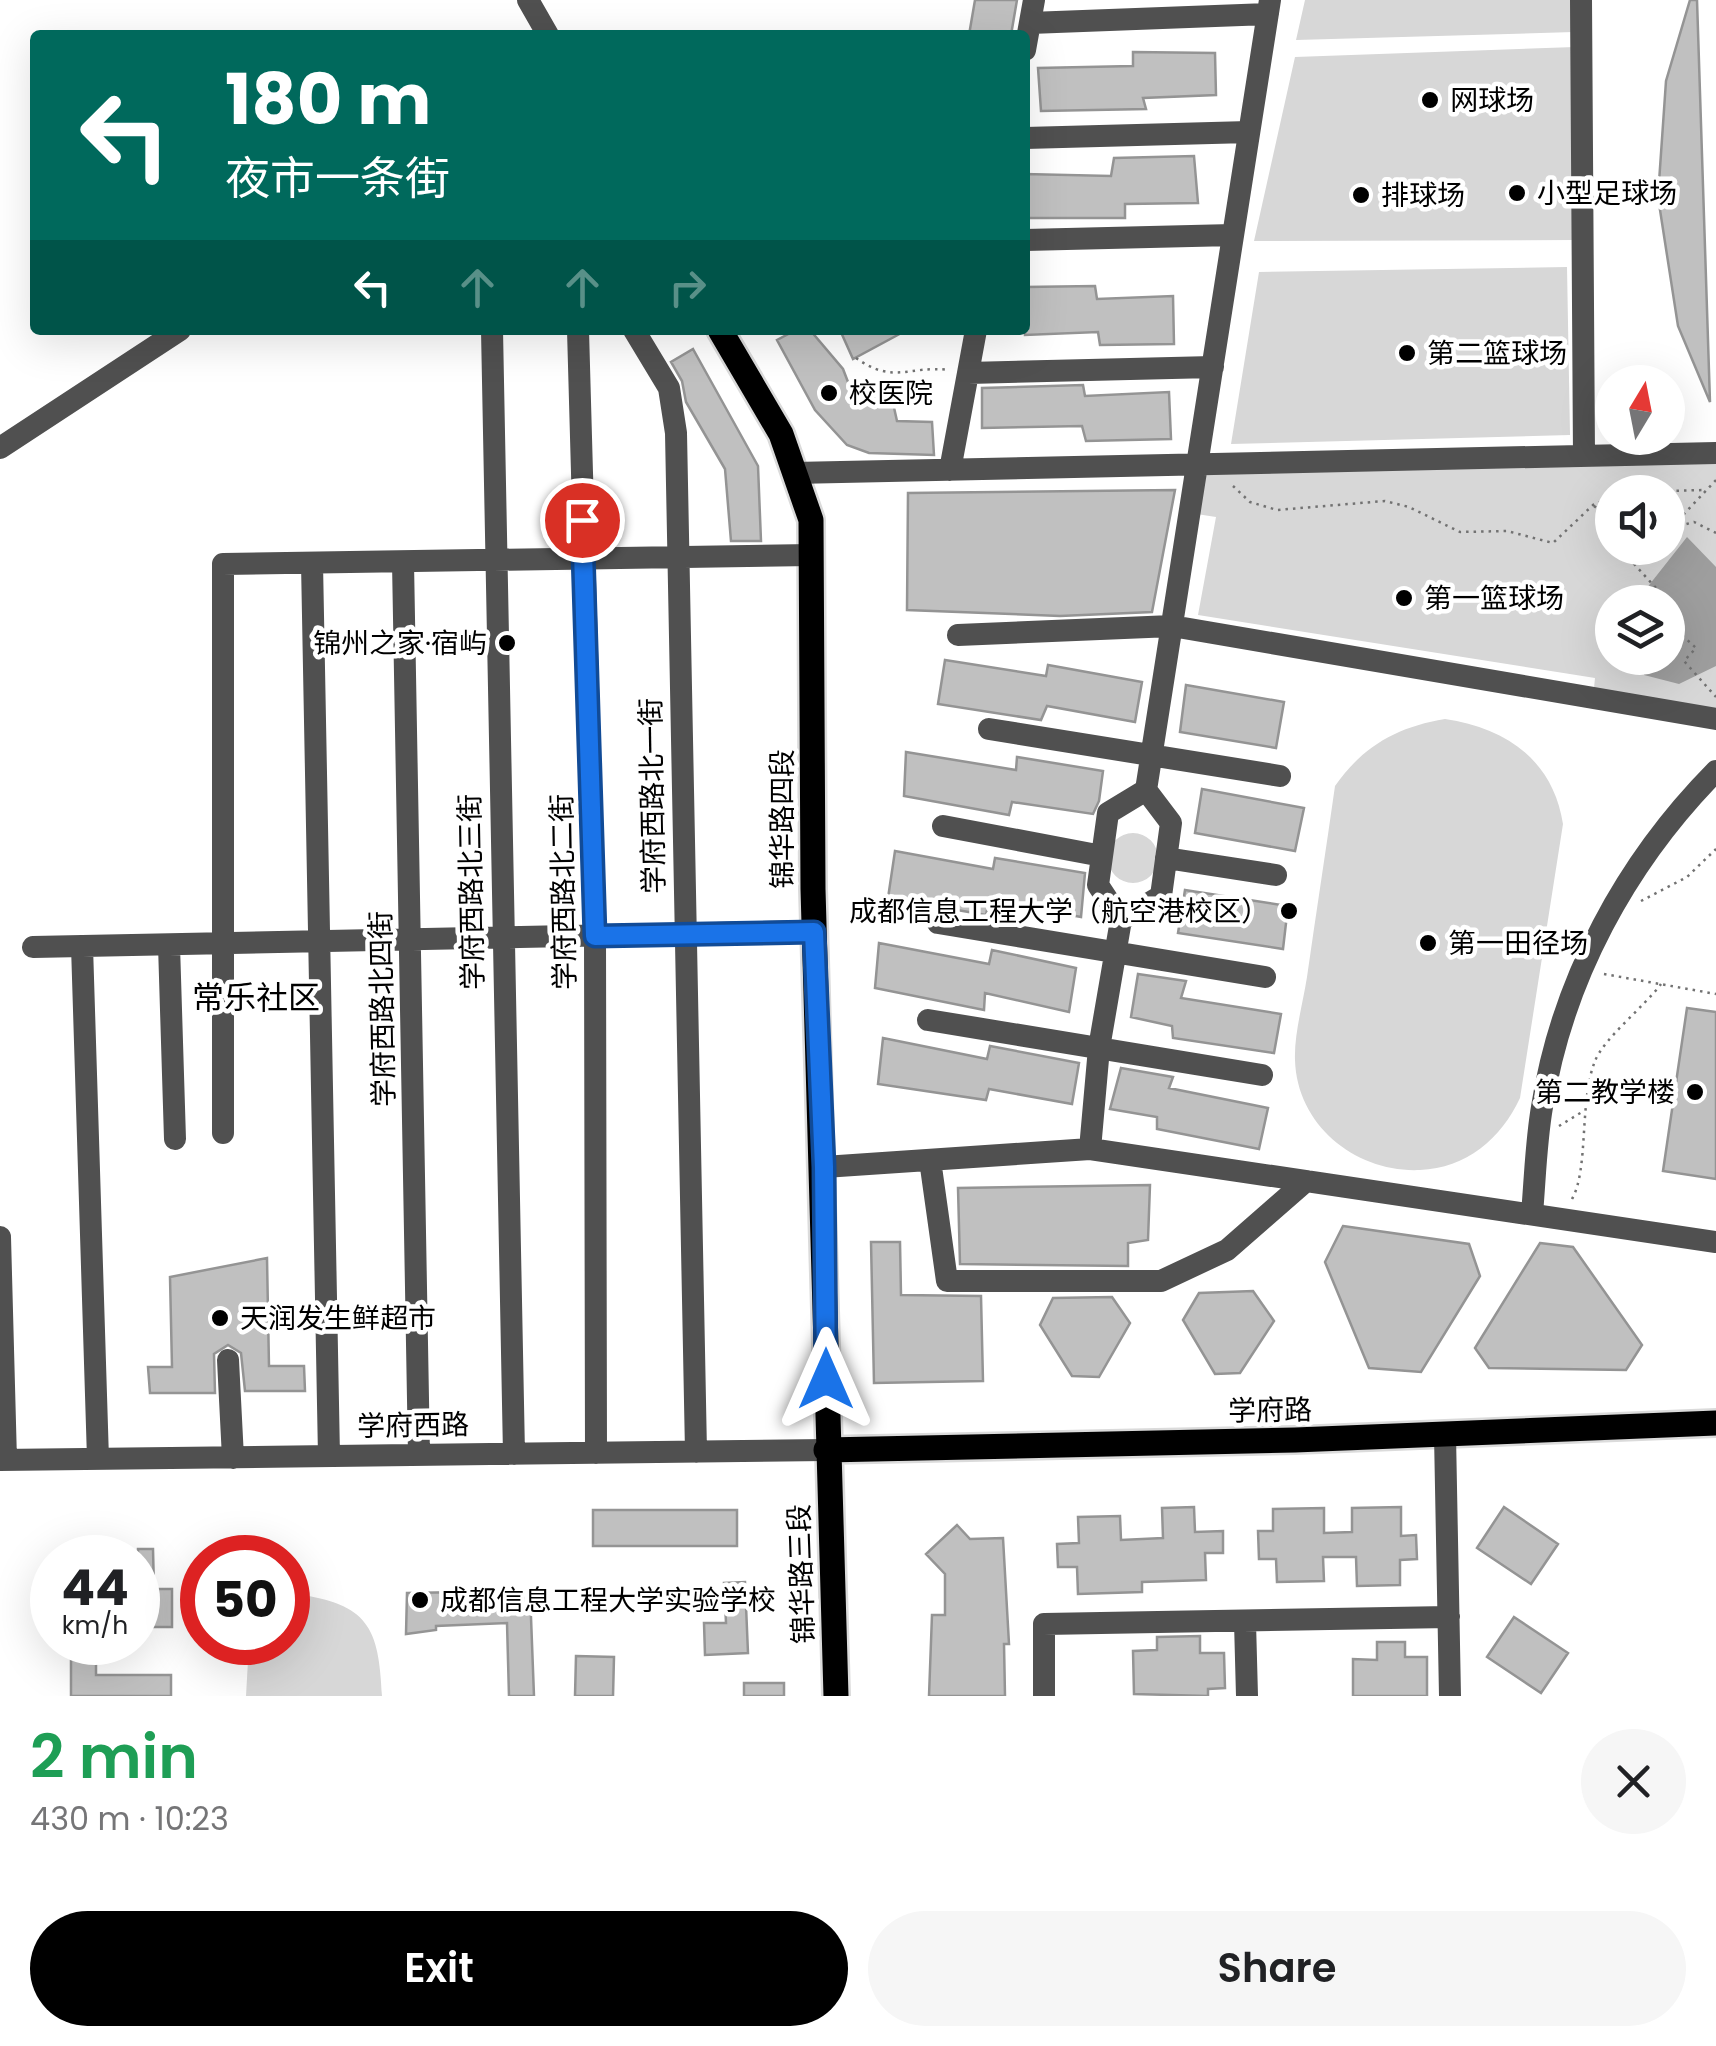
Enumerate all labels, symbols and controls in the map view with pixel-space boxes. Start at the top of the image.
text: 180 m [225,50,431,149]
icon: left [60,70,190,200]
place label: 网球场 [1450,81,1534,120]
marker: 网球场 [1419,89,1441,111]
text: 夜市一条街 [225,147,450,210]
place label: 小型足球场 [1537,174,1677,213]
place label: 排球场 [1381,176,1465,215]
marker: 小型足球场 [1506,182,1528,204]
marker: 排球场 [1350,184,1372,206]
icon: left [345,260,400,315]
icon: ahead [450,260,505,315]
icon: ahead [555,260,610,315]
icon: right [660,260,715,315]
place label: 第二篮球场 [1427,334,1567,373]
marker: 第二篮球场 [1396,342,1418,364]
north arrow [1595,365,1685,455]
map controls [1595,365,1685,675]
place label: 校医院 [849,374,933,413]
marker: 校医院 [818,382,840,404]
button: sound [1595,475,1685,565]
pin [540,478,625,563]
icon: arrive [555,493,610,548]
place label: 第一篮球场 [1424,579,1564,618]
button: layers [1595,585,1685,675]
marker: 第一篮球场 [1393,587,1415,609]
place label: 锦州之家·宿屿 [313,624,487,663]
marker: 锦州之家·宿屿 [496,632,518,654]
street label: 学府西路北一街 [631,698,674,894]
street label: 锦华路四段 [763,749,802,889]
street label: 学府西路北三街 [450,794,493,990]
street label: 学府西路北二街 [542,794,585,990]
place label: 成都信息工程大学（航空港校区） [849,892,1269,931]
marker: 成都信息工程大学（航空港校区） [1278,900,1300,922]
street label: 学府西路北四街 [361,911,404,1107]
place label: 第一田径场 [1448,924,1588,963]
marker: 第一田径场 [1417,932,1439,954]
district label: 常乐社区 [192,975,320,1020]
place label: 第二教学楼 [1535,1073,1675,1112]
marker: 第二教学楼 [1684,1081,1706,1103]
place label: 天润发生鲜超市 [240,1299,436,1338]
marker: 天润发生鲜超市 [209,1307,231,1329]
position arrow [774,1327,878,1431]
street label: 学府路 [1228,1390,1312,1431]
street label: 学府西路 [357,1405,469,1446]
street label: 锦华路三段 [780,1503,823,1645]
speed limit sign: 50 [180,1535,310,1665]
text: 44 [61,1552,129,1623]
place label: 成都信息工程大学实验学校 [440,1581,776,1620]
marker: 成都信息工程大学实验学校 [409,1589,431,1611]
text: km/h [62,1608,128,1643]
text: 2 min [30,1715,198,1799]
button: close [1581,1729,1686,1834]
text: 430 m · 10:23 [30,1796,229,1841]
button: Exit [30,1911,848,2026]
button: Share [868,1911,1686,2026]

